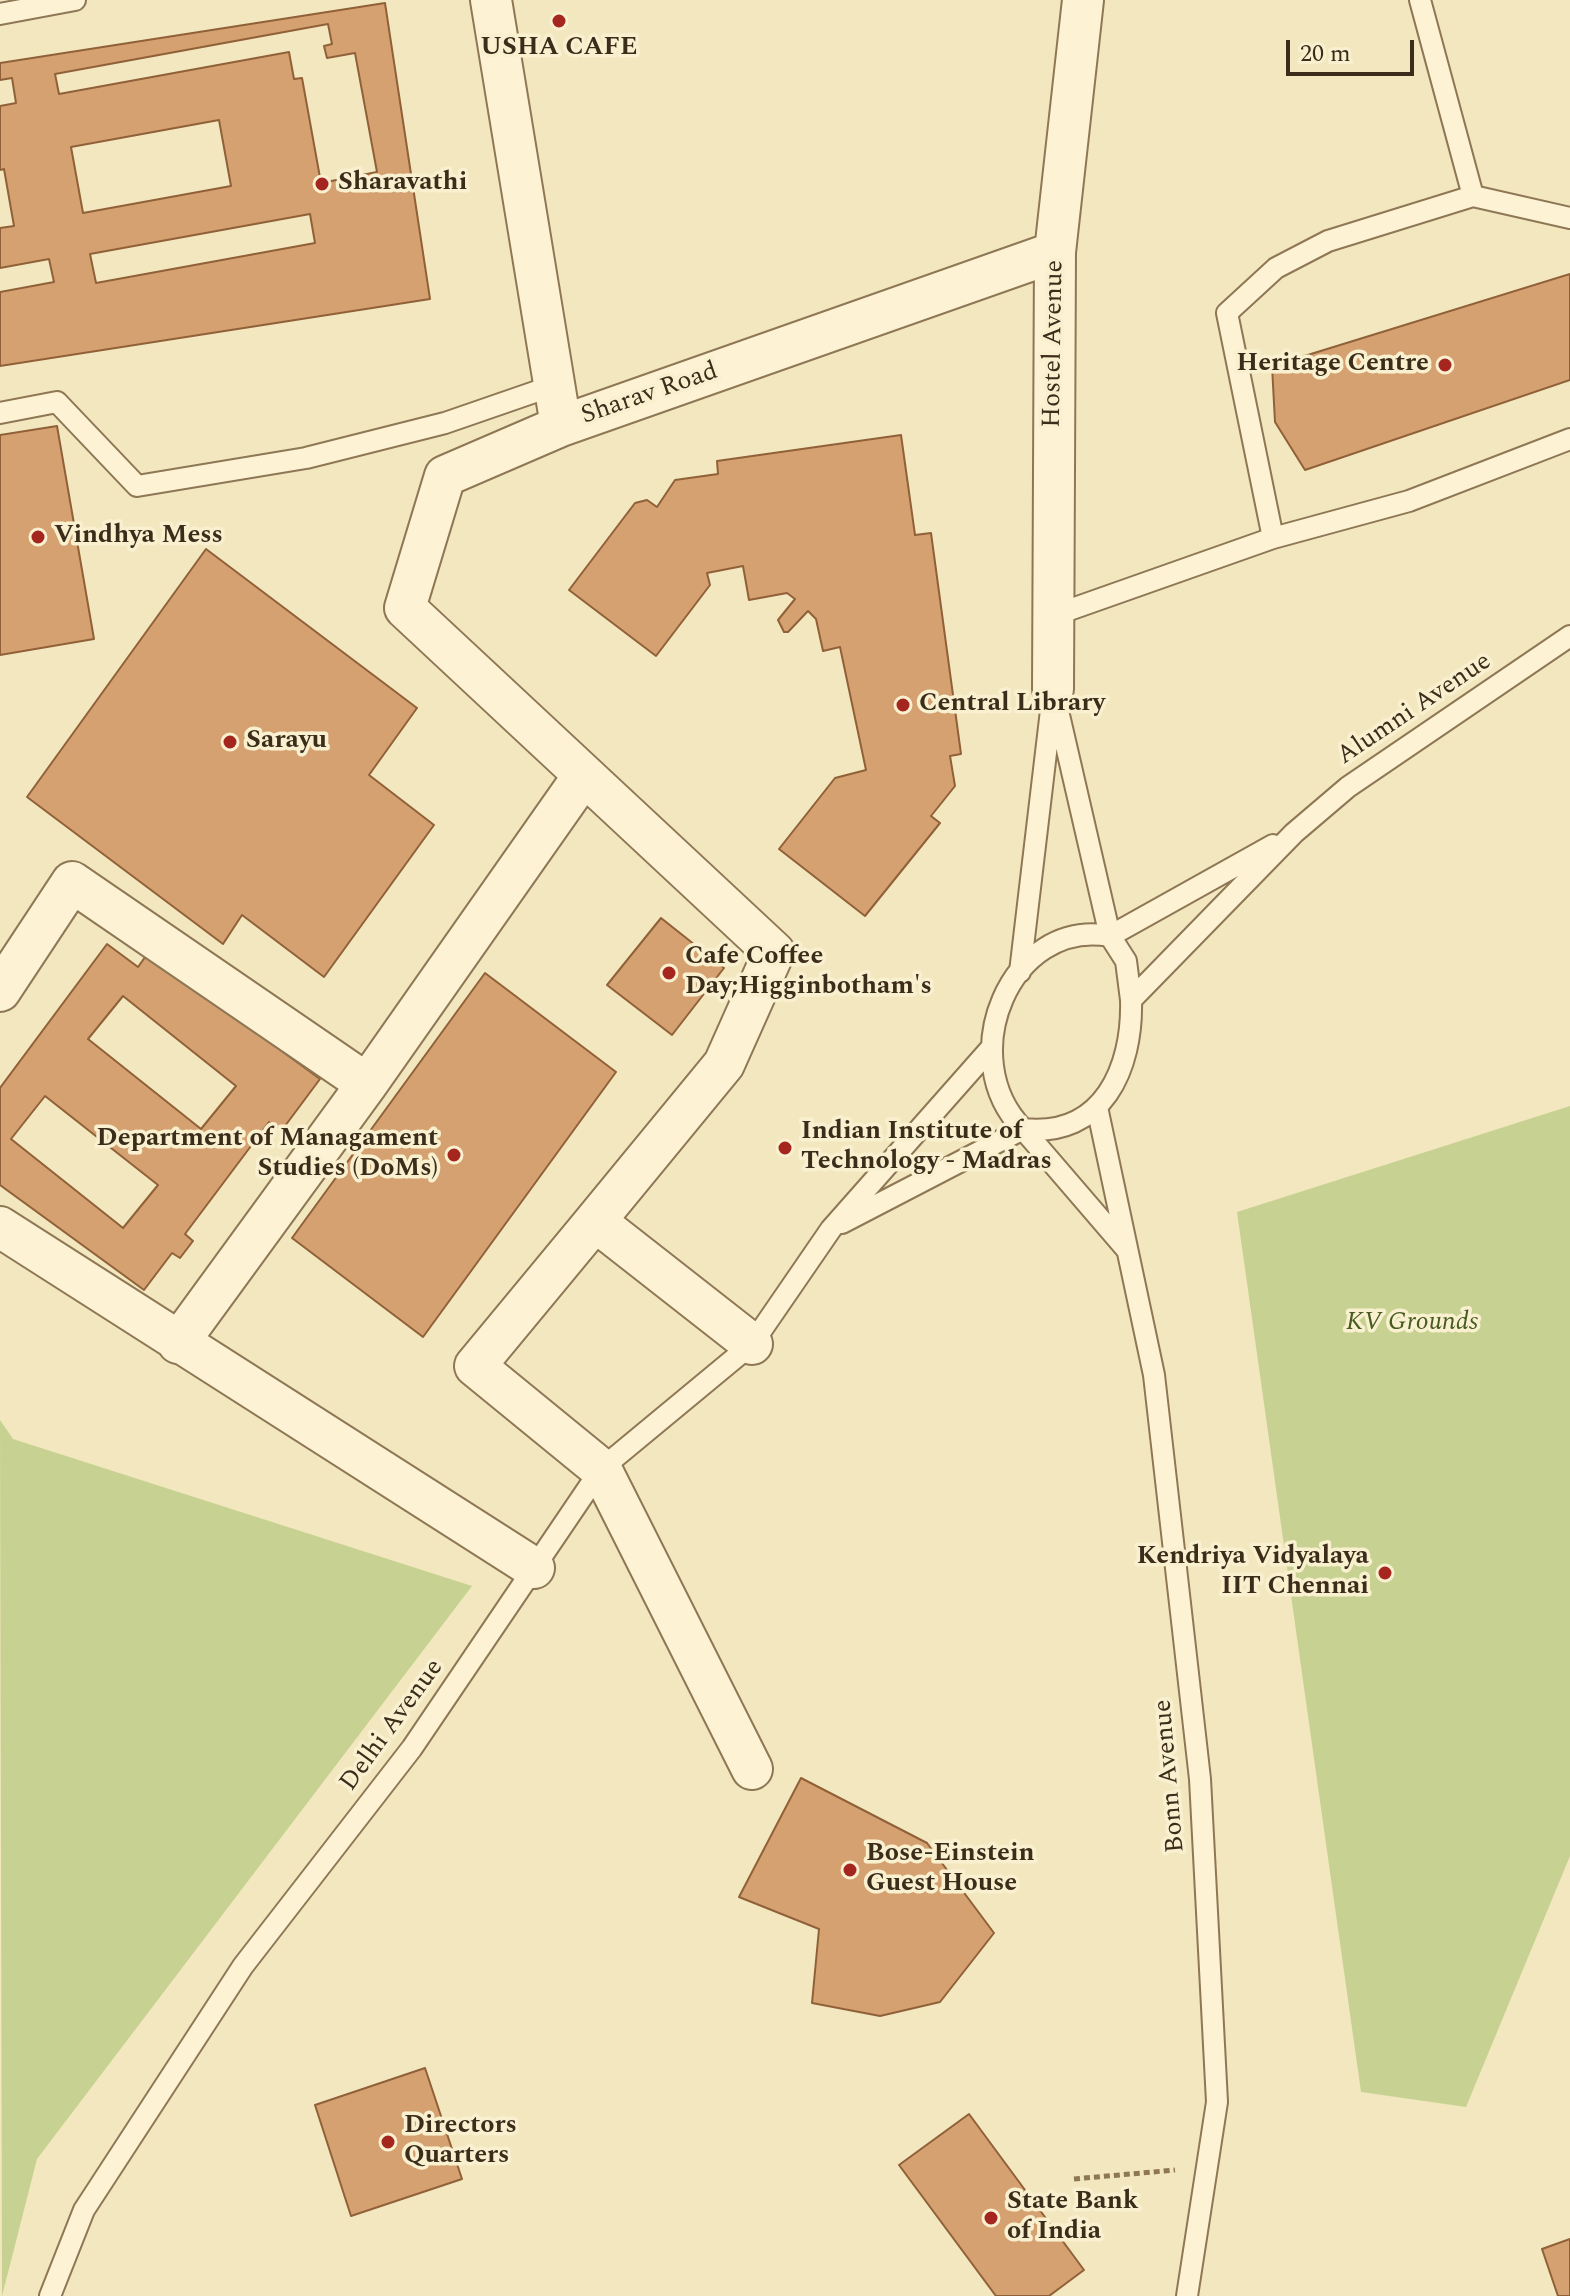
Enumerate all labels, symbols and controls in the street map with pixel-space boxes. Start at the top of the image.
marker: USHA CAFE [550,12,568,30]
scale bar [1290,24,1418,74]
place label: USHA CAFE [480,33,638,65]
text: 20 m [1300,36,1351,72]
place label: Sharavathi [338,168,467,200]
marker: Sharavathi [313,175,331,193]
street label: Hostel Avenue [1038,260,1072,428]
place label: Heritage Centre [1236,349,1429,381]
marker: Heritage Centre [1436,356,1454,374]
street label: Sharav Road [578,357,722,433]
place label: Vindhya Mess [54,521,223,553]
marker: Vindhya Mess [29,528,47,546]
street label: Alumni Avenue [1332,647,1498,773]
place label: Central Library [919,689,1105,721]
marker: Central Library [894,696,912,714]
place label: Sarayu [246,726,327,758]
marker: Sarayu [221,733,239,751]
place label: Cafe Coffee Day;Higginbotham's [685,942,932,1004]
marker: Cafe Coffee Day;Higginbotham's [660,964,678,982]
place label: Indian Institute of Technology - Madras [801,1117,1052,1178]
place label: Department of Managament Studies (DoMs) [97,1124,438,1186]
marker: Indian Institute of Technology - Madras [776,1139,794,1157]
marker: Department of Managament Studies (DoMs) [445,1146,463,1164]
park label: KV Grounds [1346,1308,1478,1340]
place label: Kendriya Vidyalaya IIT Chennai [1137,1542,1369,1604]
marker: Kendriya Vidyalaya IIT Chennai [1376,1564,1394,1582]
street label: Delhi Avenue [335,1654,451,1798]
street label: Bonn Avenue [1149,1698,1193,1854]
place label: Bose-Einstein Guest House [866,1839,1035,1900]
marker: Bose-Einstein Guest House [841,1861,859,1879]
place label: Directors Quarters [404,2111,517,2172]
marker: Directors Quarters [379,2133,397,2151]
place label: State Bank of India [1007,2187,1138,2248]
marker: State Bank of India [982,2209,1000,2227]

